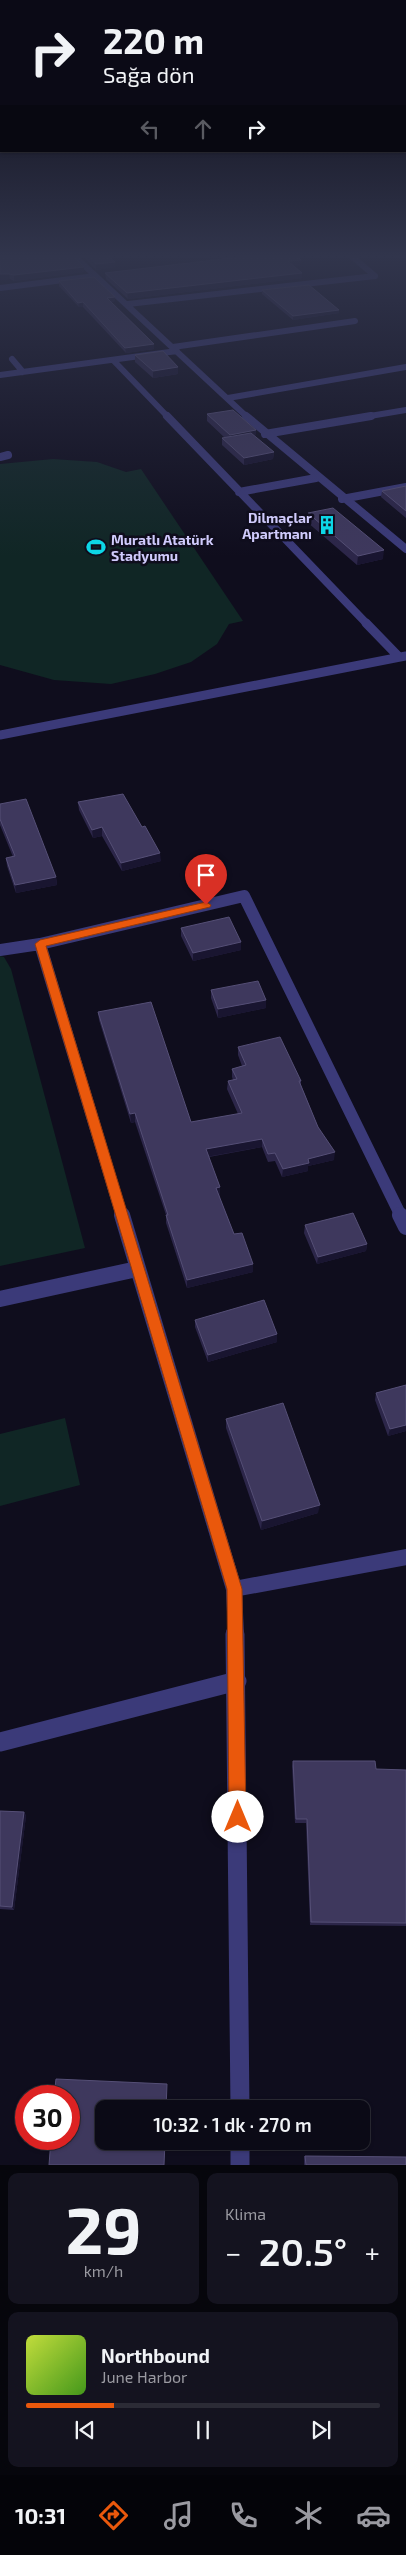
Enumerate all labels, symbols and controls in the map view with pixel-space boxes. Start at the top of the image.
text: 220 m [103,19,204,61]
icon: right [20,20,85,85]
text: Sağa dön [103,61,194,87]
icon: left [136,115,164,143]
icon: ahead [189,115,217,143]
icon: right [242,115,270,143]
place label: Dilmaçlar Apartmanı [242,509,312,542]
building icon: Dilmaçlar Apartmanı [316,514,338,536]
place label: Muratlı Atatürk Stadyumu [111,531,214,564]
sports icon: Muratlı Atatürk Stadyumu [85,536,107,558]
pin [185,854,227,905]
icon: arrive [192,861,220,889]
position arrow [211,1790,263,1842]
speed limit sign: 30 [15,2085,80,2150]
text: 10:32 · 1 dk · 270 m [153,2113,312,2136]
text: 29 [65,2189,142,2267]
text: Klima [225,2204,266,2223]
text: 20.5° [259,2228,347,2274]
text: − [225,2235,241,2269]
text: + [365,2235,380,2269]
text: km/h [84,2261,123,2280]
text: Northbound [101,2344,210,2367]
text: June Harbor [101,2367,188,2386]
icon: previous [71,2416,99,2444]
icon: pause [189,2416,217,2444]
icon: next [307,2416,335,2444]
icon: directions [96,2498,131,2533]
icon: music [161,2498,196,2533]
icon: phone [226,2498,261,2533]
icon: climate [291,2498,326,2533]
icon: car [356,2498,391,2533]
text: 10:31 [15,2502,66,2528]

